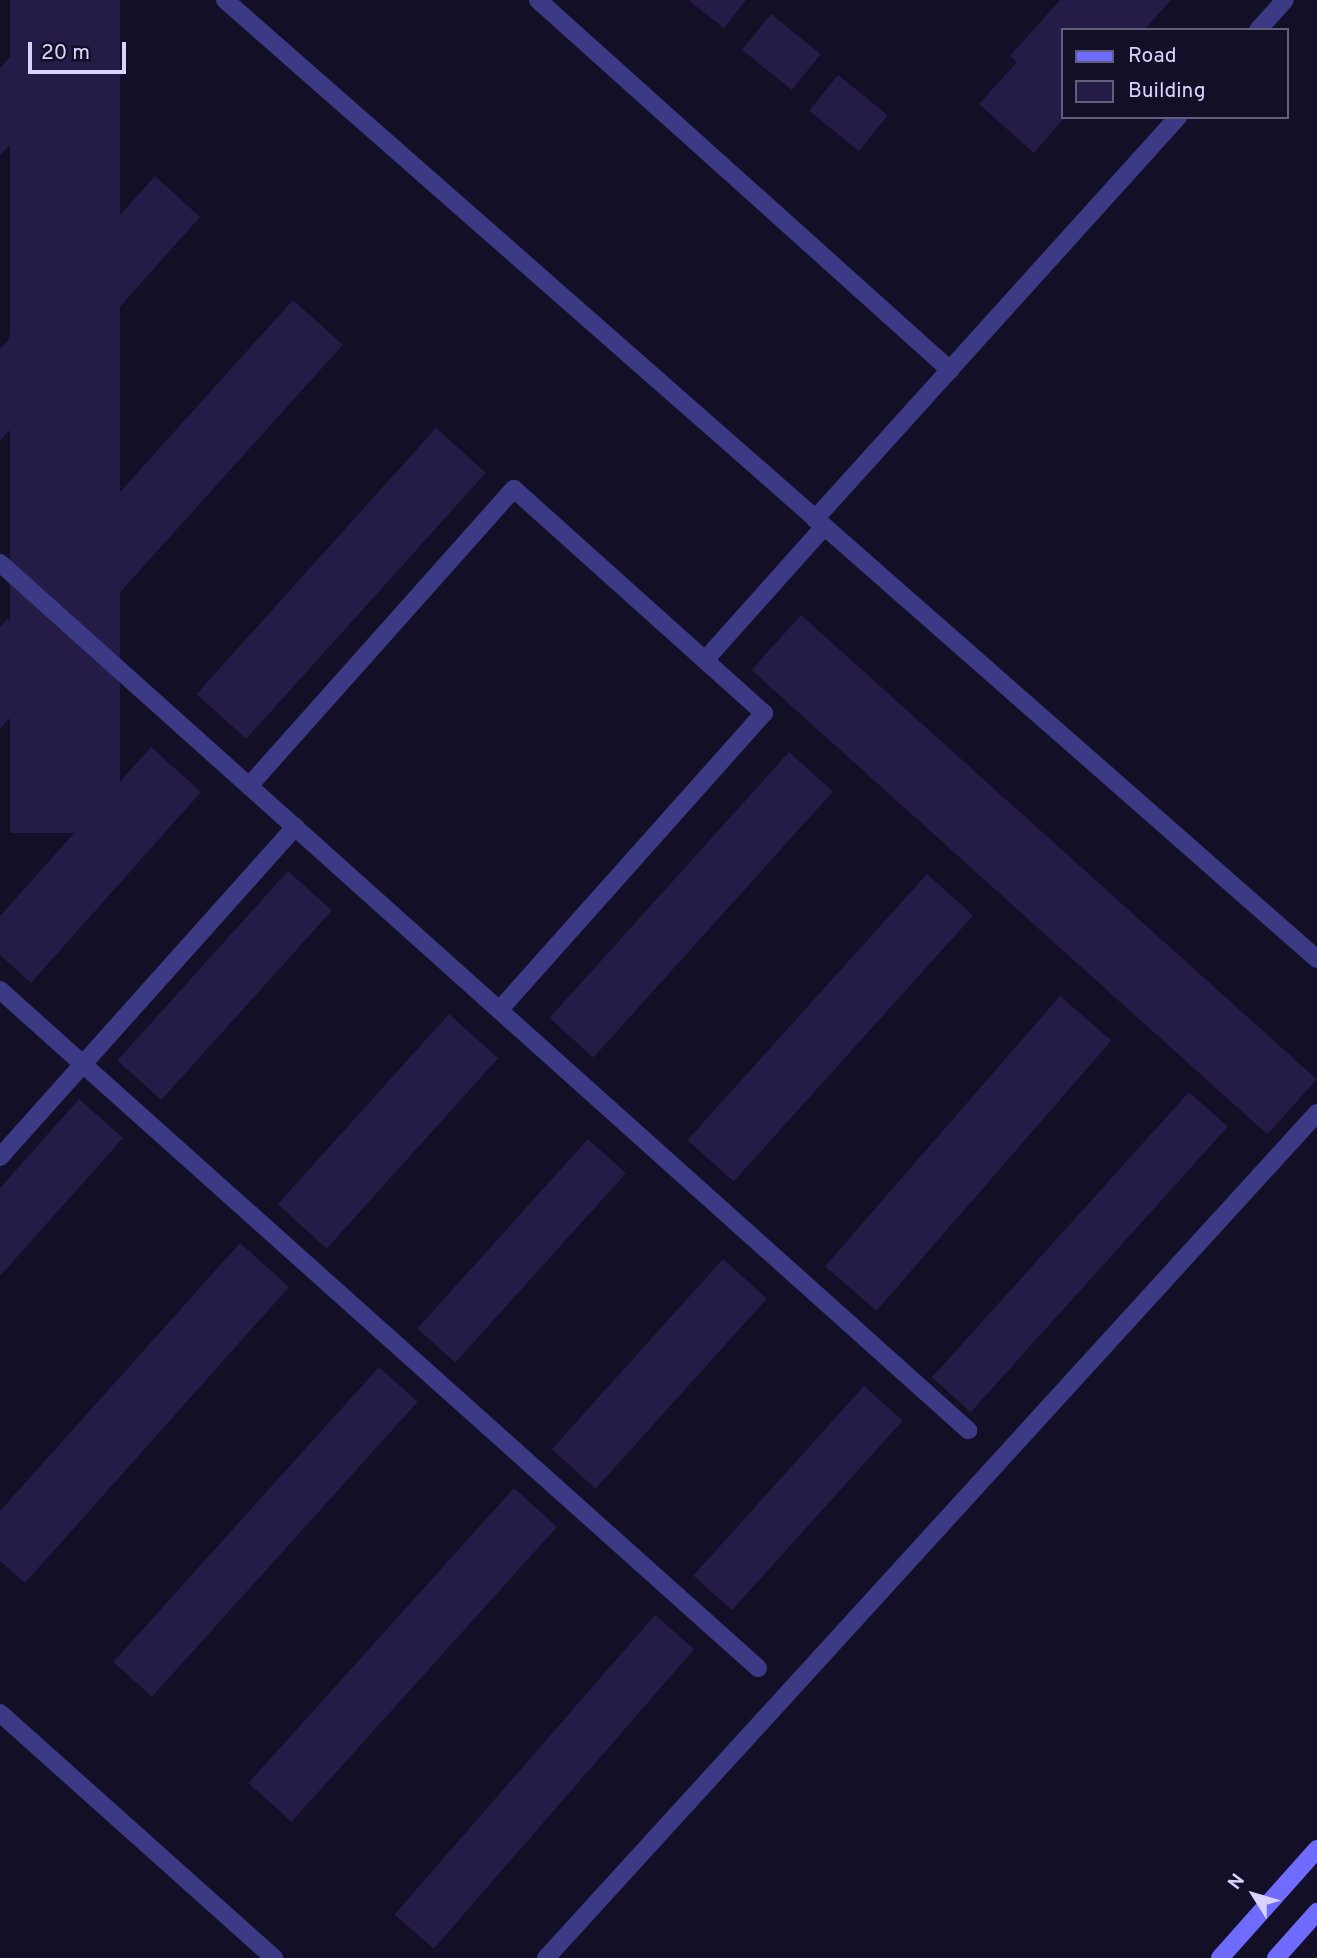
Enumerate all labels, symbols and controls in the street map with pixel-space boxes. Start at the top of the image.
scale bar [32,28,130,72]
legend [1062,28,1289,119]
text: 20 m [41,40,90,67]
text: Road [1128,43,1177,70]
text: Building [1128,78,1206,105]
north arrow [1219,1860,1289,1930]
text: N [1224,1870,1251,1895]

